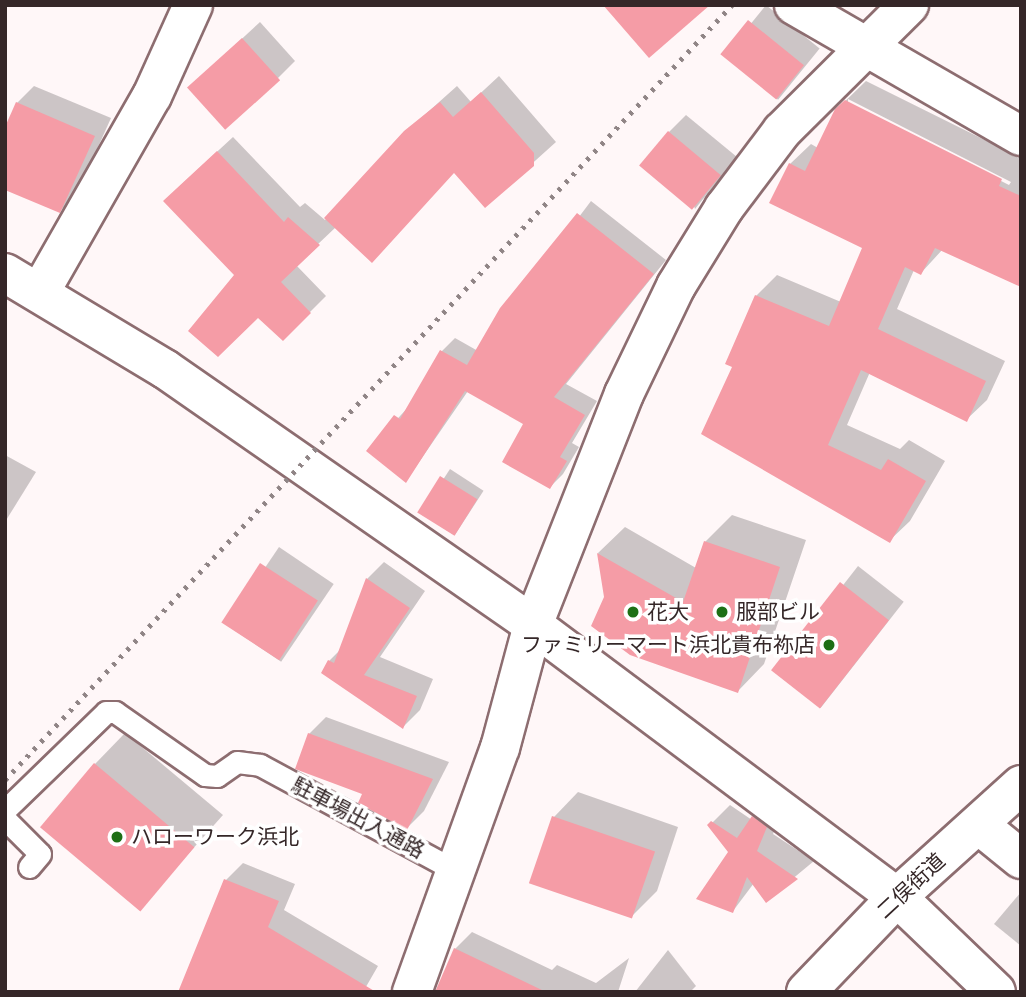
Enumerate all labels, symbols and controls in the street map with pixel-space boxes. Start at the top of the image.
place label: 花大 [647,599,689,625]
place label: 服部ビル [736,599,820,625]
marker: 花大 [625,604,641,620]
marker: 服部ビル [714,604,730,620]
place label: ファミリーマート浜北貴布祢店 [521,632,815,658]
marker: ファミリーマート浜北貴布祢店 [821,637,837,653]
street label: 駐車場出入通路 [287,772,429,864]
place label: ハローワーク浜北 [131,824,299,850]
marker: ハローワーク浜北 [109,829,125,845]
street label: 二俣街道 [872,848,950,924]

